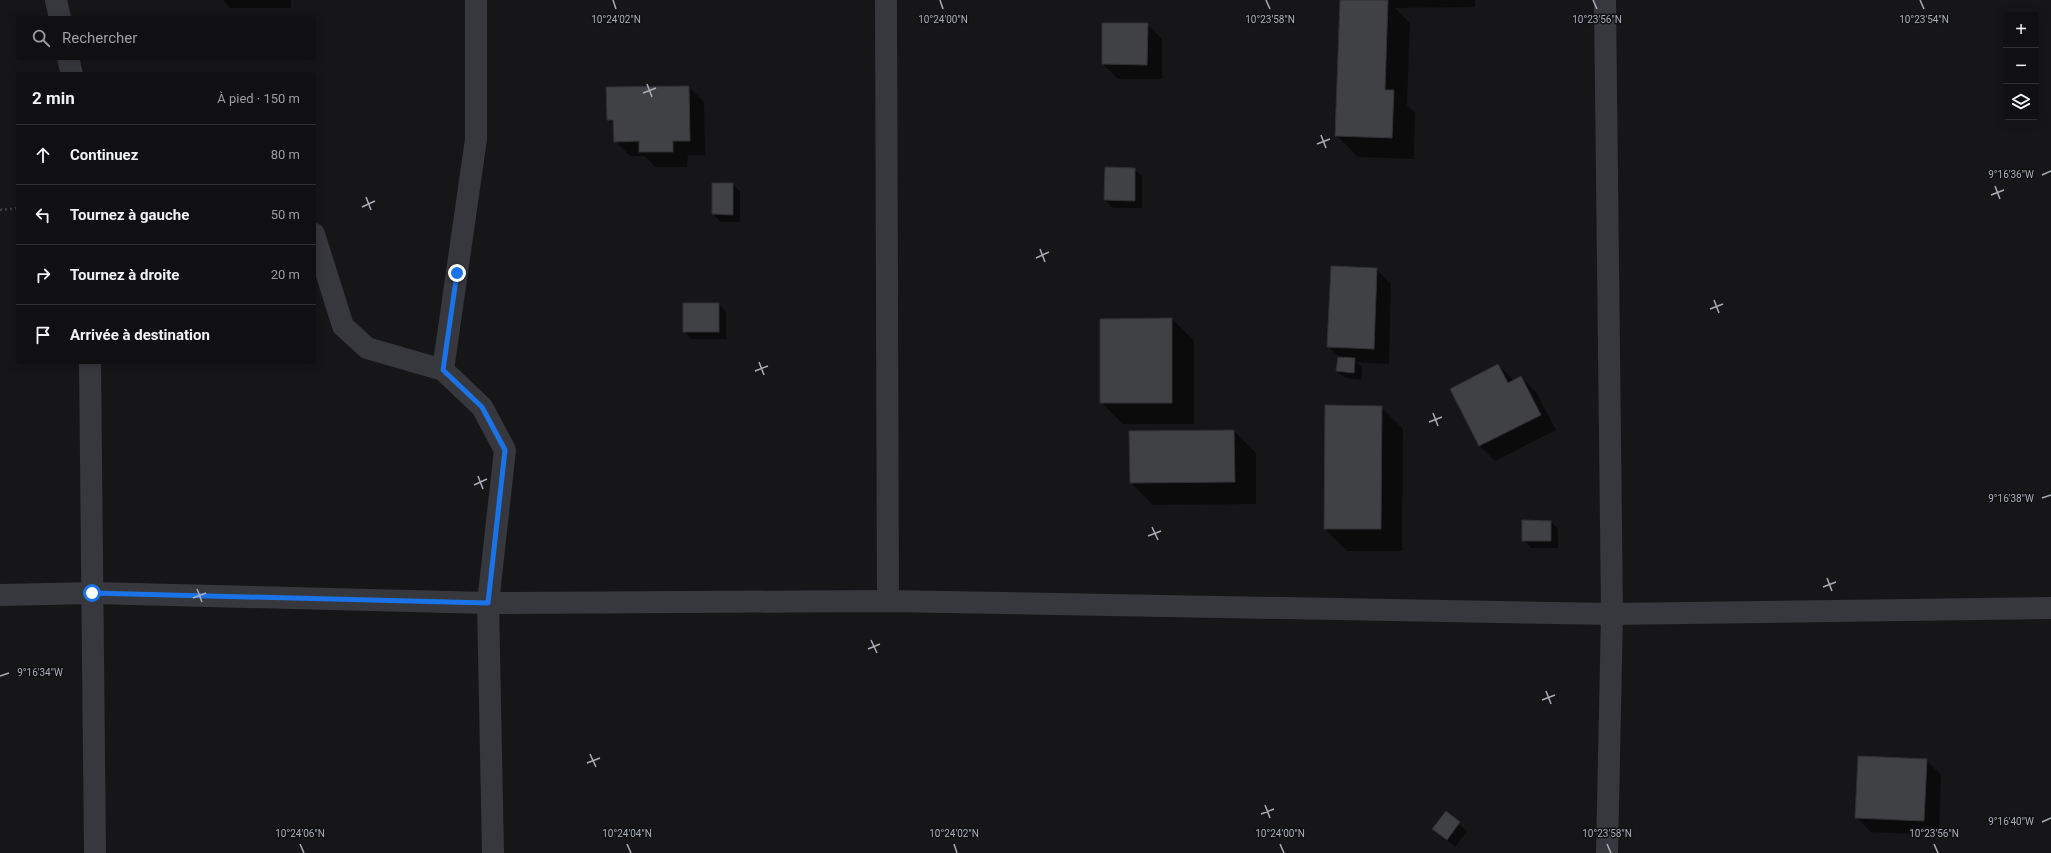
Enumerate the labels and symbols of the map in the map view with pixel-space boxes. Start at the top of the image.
text: 10°24'02"N [591,14,641,25]
text: 10°24'00"N [918,14,968,25]
text: 10°23'58"N [1245,14,1295,25]
text: 10°23'56"N [1572,14,1622,25]
text: 10°23'54"N [1899,14,1949,25]
text: 9°16'36"W [1988,169,2034,180]
route end [448,264,466,282]
text: 9°16'38"W [1988,493,2034,504]
route start [83,584,101,602]
text: 9°16'34"W [17,667,63,678]
text: 9°16'40"W [1988,816,2034,827]
text: 10°24'06"N [275,828,325,839]
text: 10°24'04"N [602,828,652,839]
text: 10°24'02"N [929,828,979,839]
text: 10°24'00"N [1255,828,1305,839]
text: 10°23'58"N [1582,828,1632,839]
text: 10°23'56"N [1909,828,1959,839]

